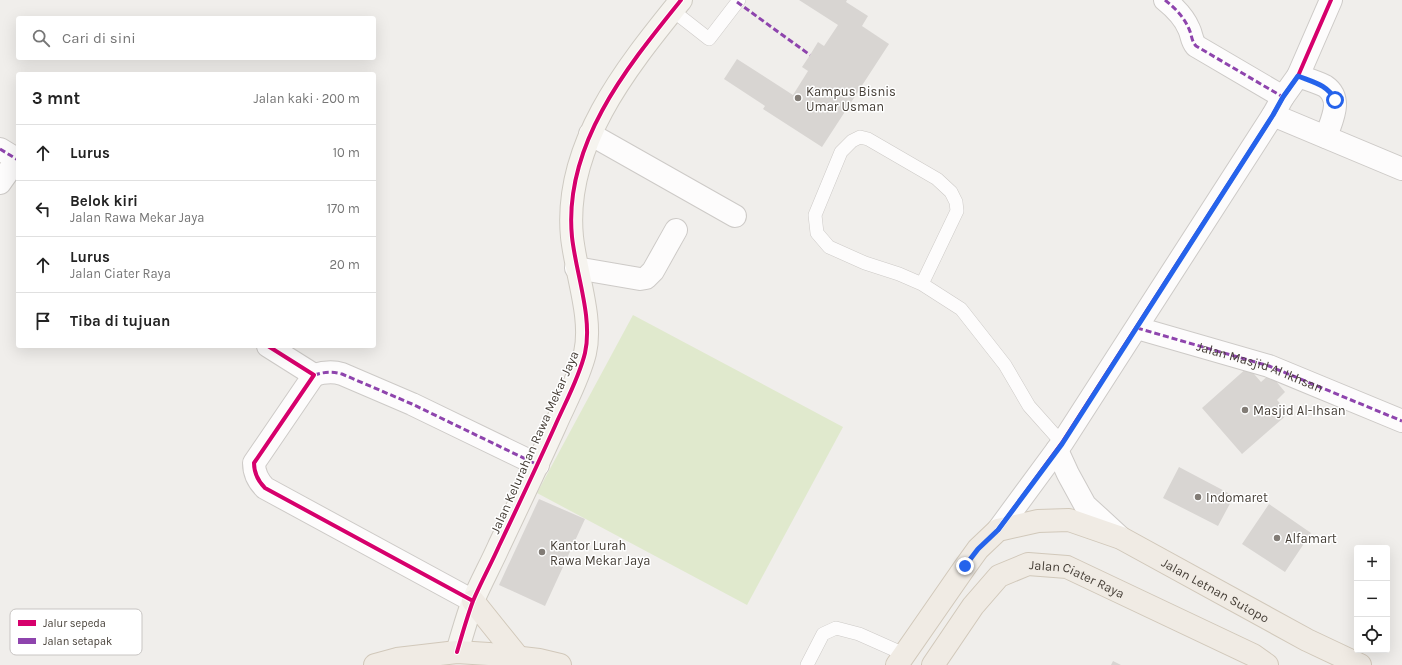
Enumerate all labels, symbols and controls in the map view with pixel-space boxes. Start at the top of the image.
search box [16,16,376,60]
icon: search [30,27,52,49]
text: Cari di sini [62,29,136,47]
place label: Kampus Bisnis Umar Usman [806,84,896,114]
text: 3 mnt [32,88,80,108]
text: Jalan kaki · 200 m [253,91,360,106]
route start [1326,91,1344,109]
marker: Kampus Bisnis Umar Usman [793,93,803,103]
icon: ahead [32,142,54,164]
text: Lurus [70,144,110,162]
text: 10 m [333,145,360,160]
text: Belok kiri [70,192,138,210]
icon: left [32,198,54,220]
text: 170 m [327,201,360,216]
text: Jalan Rawa Mekar Jaya [70,210,204,225]
text: Lurus [70,248,110,266]
icon: ahead [32,254,54,276]
text: 20 m [330,257,360,272]
text: Jalan Ciater Raya [70,266,171,281]
icon: arrive [32,310,54,332]
text: Tiba di tujuan [70,312,170,330]
street label: Jalan Masjid Al Ikhsan [1195,339,1325,396]
street label: Jalan Kelurahan Rawa Mekar Jaya [487,349,582,536]
place label: Masjid Al-Ihsan [1253,403,1346,418]
marker: Masjid Al-Ihsan [1240,405,1250,415]
place label: Indomaret [1206,490,1268,505]
marker: Indomaret [1193,492,1203,502]
place label: Alfamart [1285,531,1337,546]
marker: Alfamart [1272,533,1282,543]
place label: Kantor Lurah Rawa Mekar Jaya [550,538,650,568]
map controls [1354,545,1390,653]
button: + [1354,545,1390,581]
marker: Kantor Lurah Rawa Mekar Jaya [537,547,547,557]
street label: Jalan Letnan Sutopo [1159,555,1272,626]
route end [956,557,974,575]
street label: Jalan Ciater Raya [1029,557,1127,601]
button: − [1354,581,1390,617]
legend [10,609,142,655]
text: Jalur sepeda [43,617,106,630]
button: locate [1354,617,1390,653]
text: Jalan setapak [43,635,112,648]

